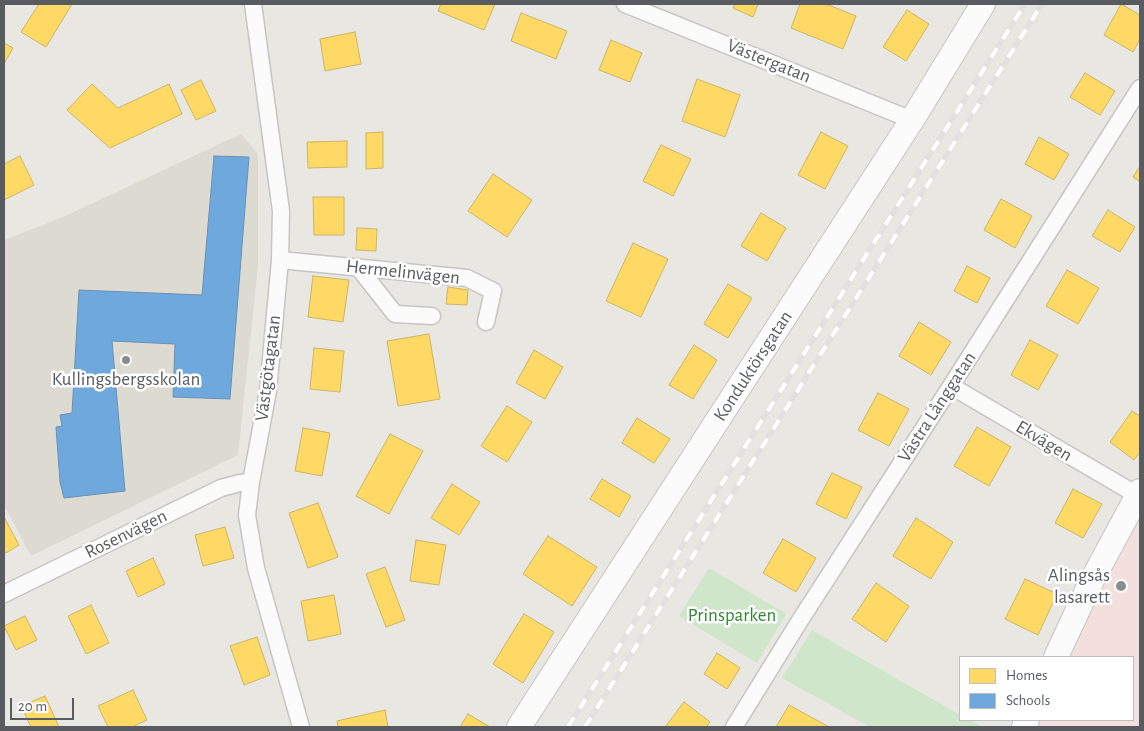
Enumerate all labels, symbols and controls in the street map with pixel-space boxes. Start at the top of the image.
street label: Västergatan [724,34,814,88]
street label: Hermelinvägen [345,255,461,289]
street label: Konduktörsgatan [709,306,797,426]
street label: Västgötagatan [250,314,286,422]
street label: Västra Långgatan [893,347,981,467]
marker: Kullingsbergsskolan [120,354,132,366]
place label: Kullingsbergsskolan [52,368,200,390]
street label: Ekvägen [1012,415,1076,467]
street label: Rosenvägen [81,504,171,564]
place label: Alingsås lasarett [1048,564,1110,608]
marker: Alingsås lasarett [1114,579,1128,593]
park label: Prinsparken [688,604,776,626]
legend [959,656,1134,721]
text: Homes [1006,668,1048,683]
scale bar [12,688,76,720]
text: Schools [1006,693,1050,708]
text: 20 m [18,699,47,714]

